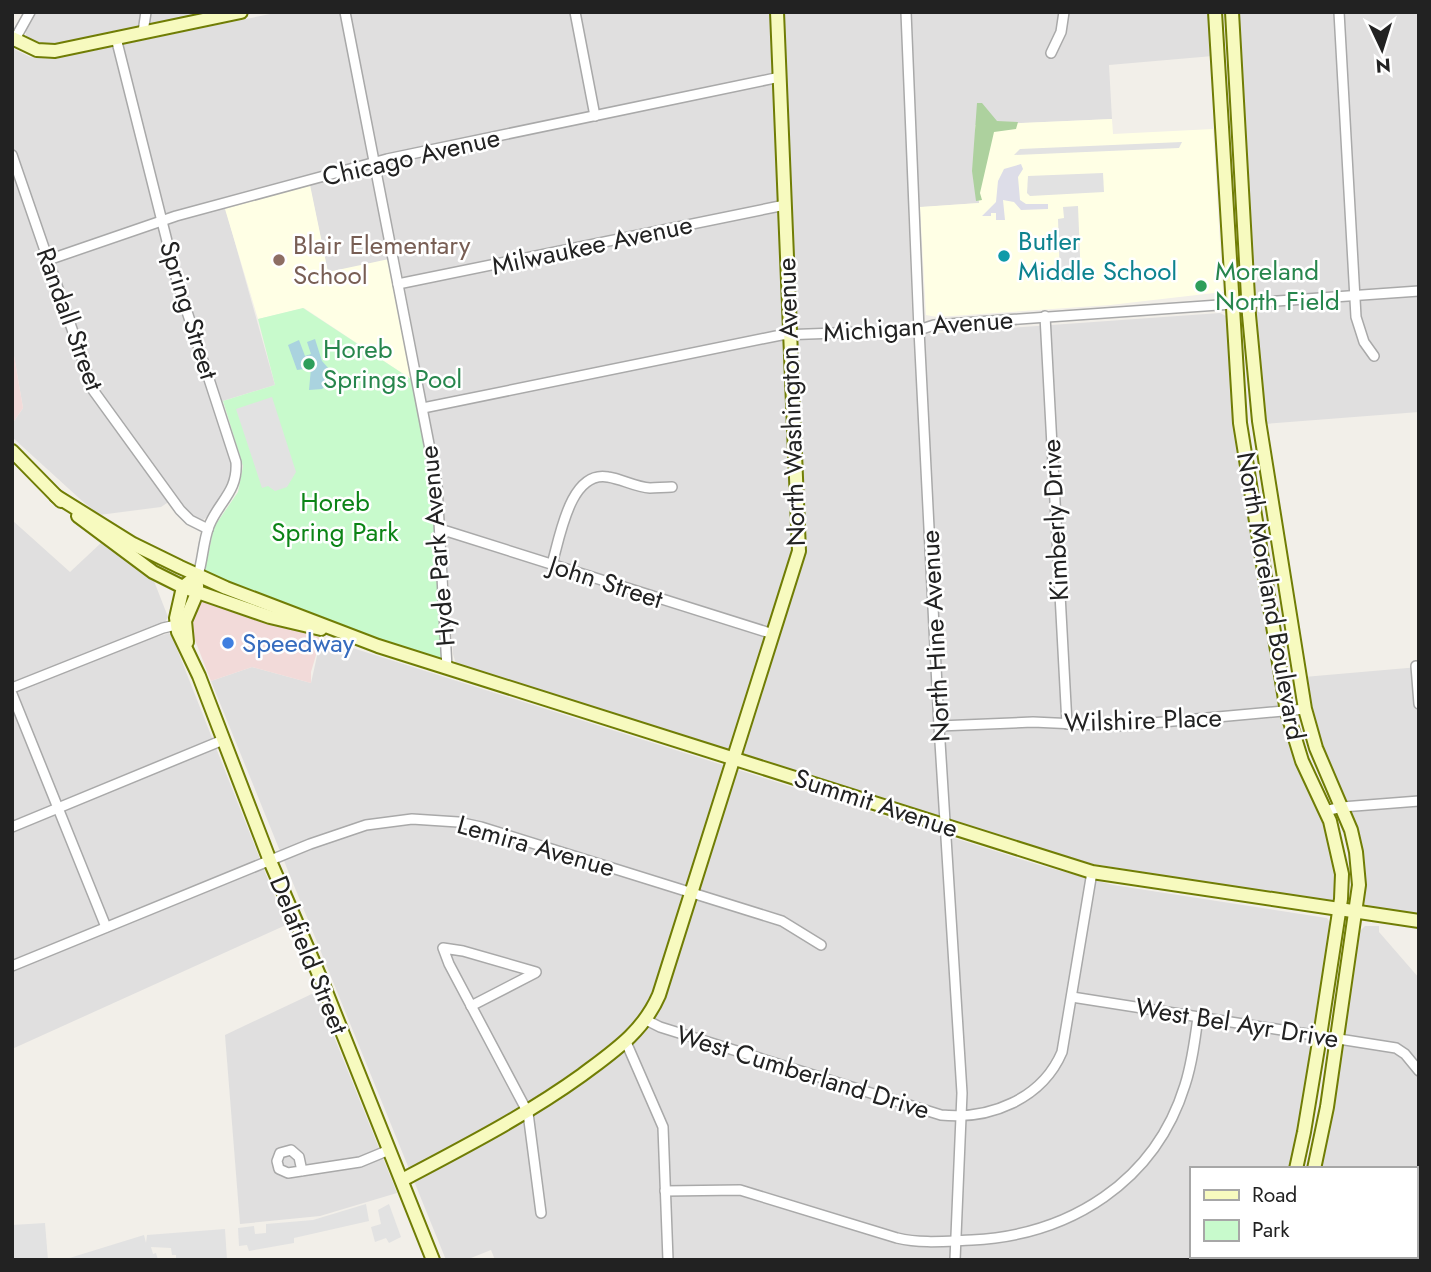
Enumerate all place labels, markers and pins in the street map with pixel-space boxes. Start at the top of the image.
place label: Butler Middle School [1018,222,1177,290]
place label: Blair Elementary School [293,226,471,294]
marker: Butler Middle School [996,248,1012,264]
marker: Blair Elementary School [271,252,287,268]
place label: Moreland North Field [1215,252,1340,320]
marker: Moreland North Field [1193,278,1209,294]
place label: Horeb Springs Pool [323,330,462,398]
marker: Horeb Springs Pool [301,356,317,372]
place label: Speedway [242,624,355,662]
marker: Speedway [220,635,236,651]

